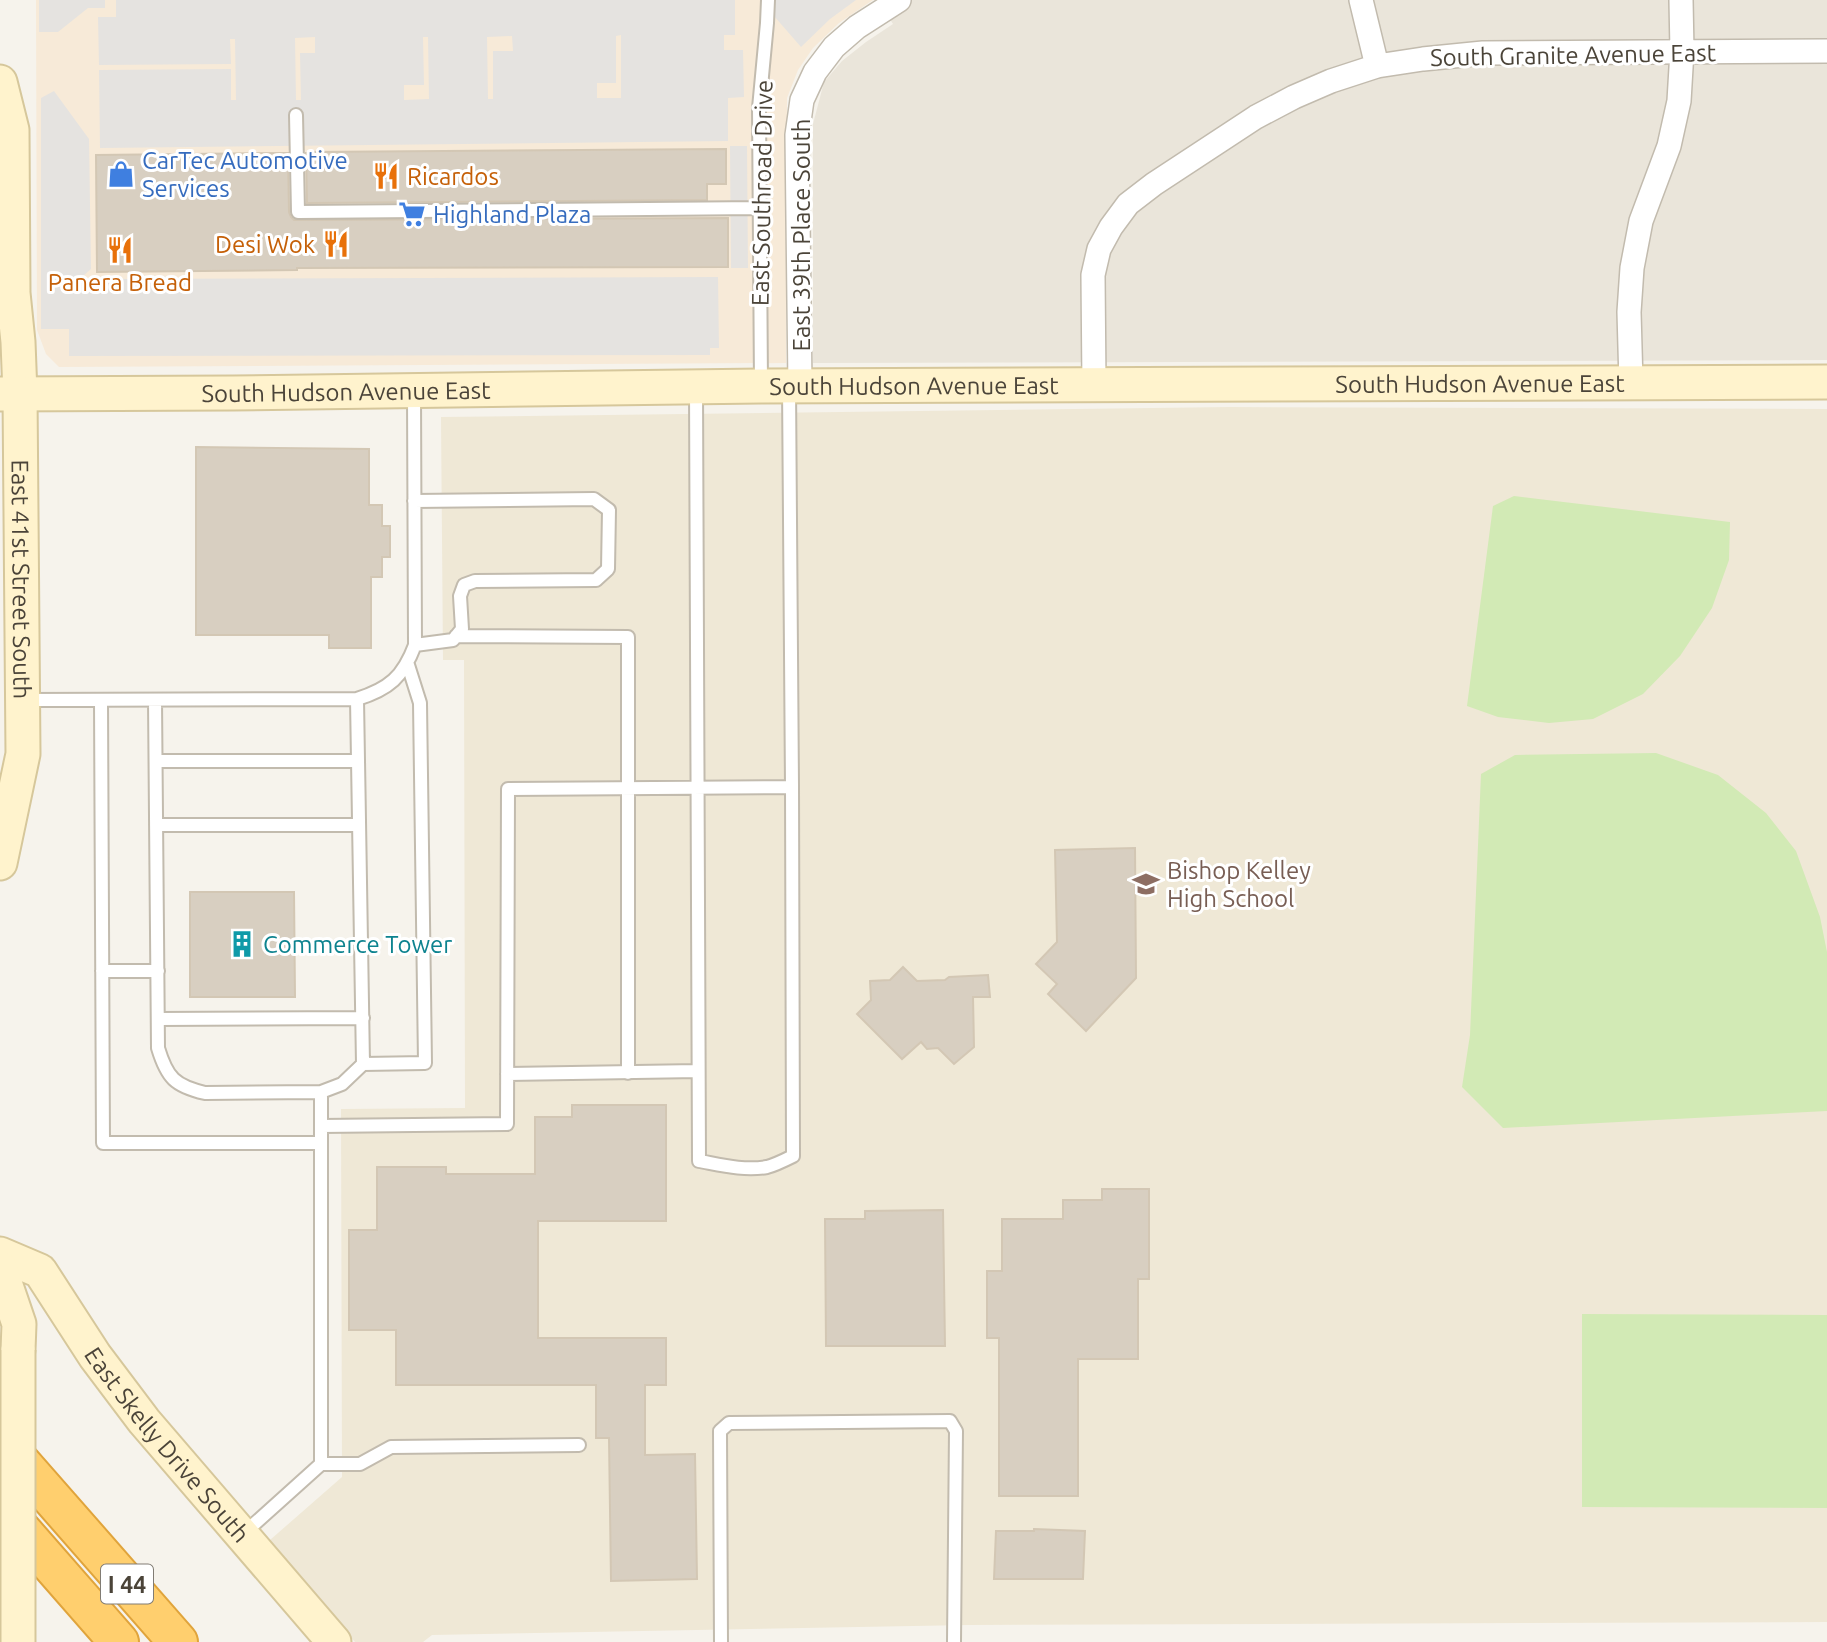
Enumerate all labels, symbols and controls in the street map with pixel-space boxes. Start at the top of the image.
street label: South Granite Avenue East [1430,39,1717,71]
street label: East Southroad Drive [747,80,777,306]
street label: East 39th Place South [788,118,815,352]
place label: CarTec Automotive Services [142,147,348,202]
shop icon: CarTec Automotive Services [106,159,136,189]
restaurant icon: Ricardos [371,161,401,191]
place label: Ricardos [407,163,499,190]
supermarket icon: Highland Plaza [397,199,427,229]
place label: Highland Plaza [433,201,591,228]
restaurant icon: Desi Wok [321,229,351,259]
place label: Desi Wok [215,231,315,258]
restaurant icon: Panera Bread [105,235,135,265]
place label: Panera Bread [48,269,192,296]
street label: South Hudson Avenue East [1335,369,1625,397]
street label: South Hudson Avenue East [769,371,1059,399]
street label: South Hudson Avenue East [201,376,491,407]
street label: East 41st Street South [7,459,36,699]
place label: Bishop Kelley High School [1167,857,1311,912]
school or university icon: Bishop Kelley High School [1131,869,1161,899]
building icon: Commerce Tower [227,929,257,959]
place label: Commerce Tower [263,931,452,958]
street label: East Skelly Drive South [79,1342,255,1547]
road number: I 44 [101,1564,153,1604]

